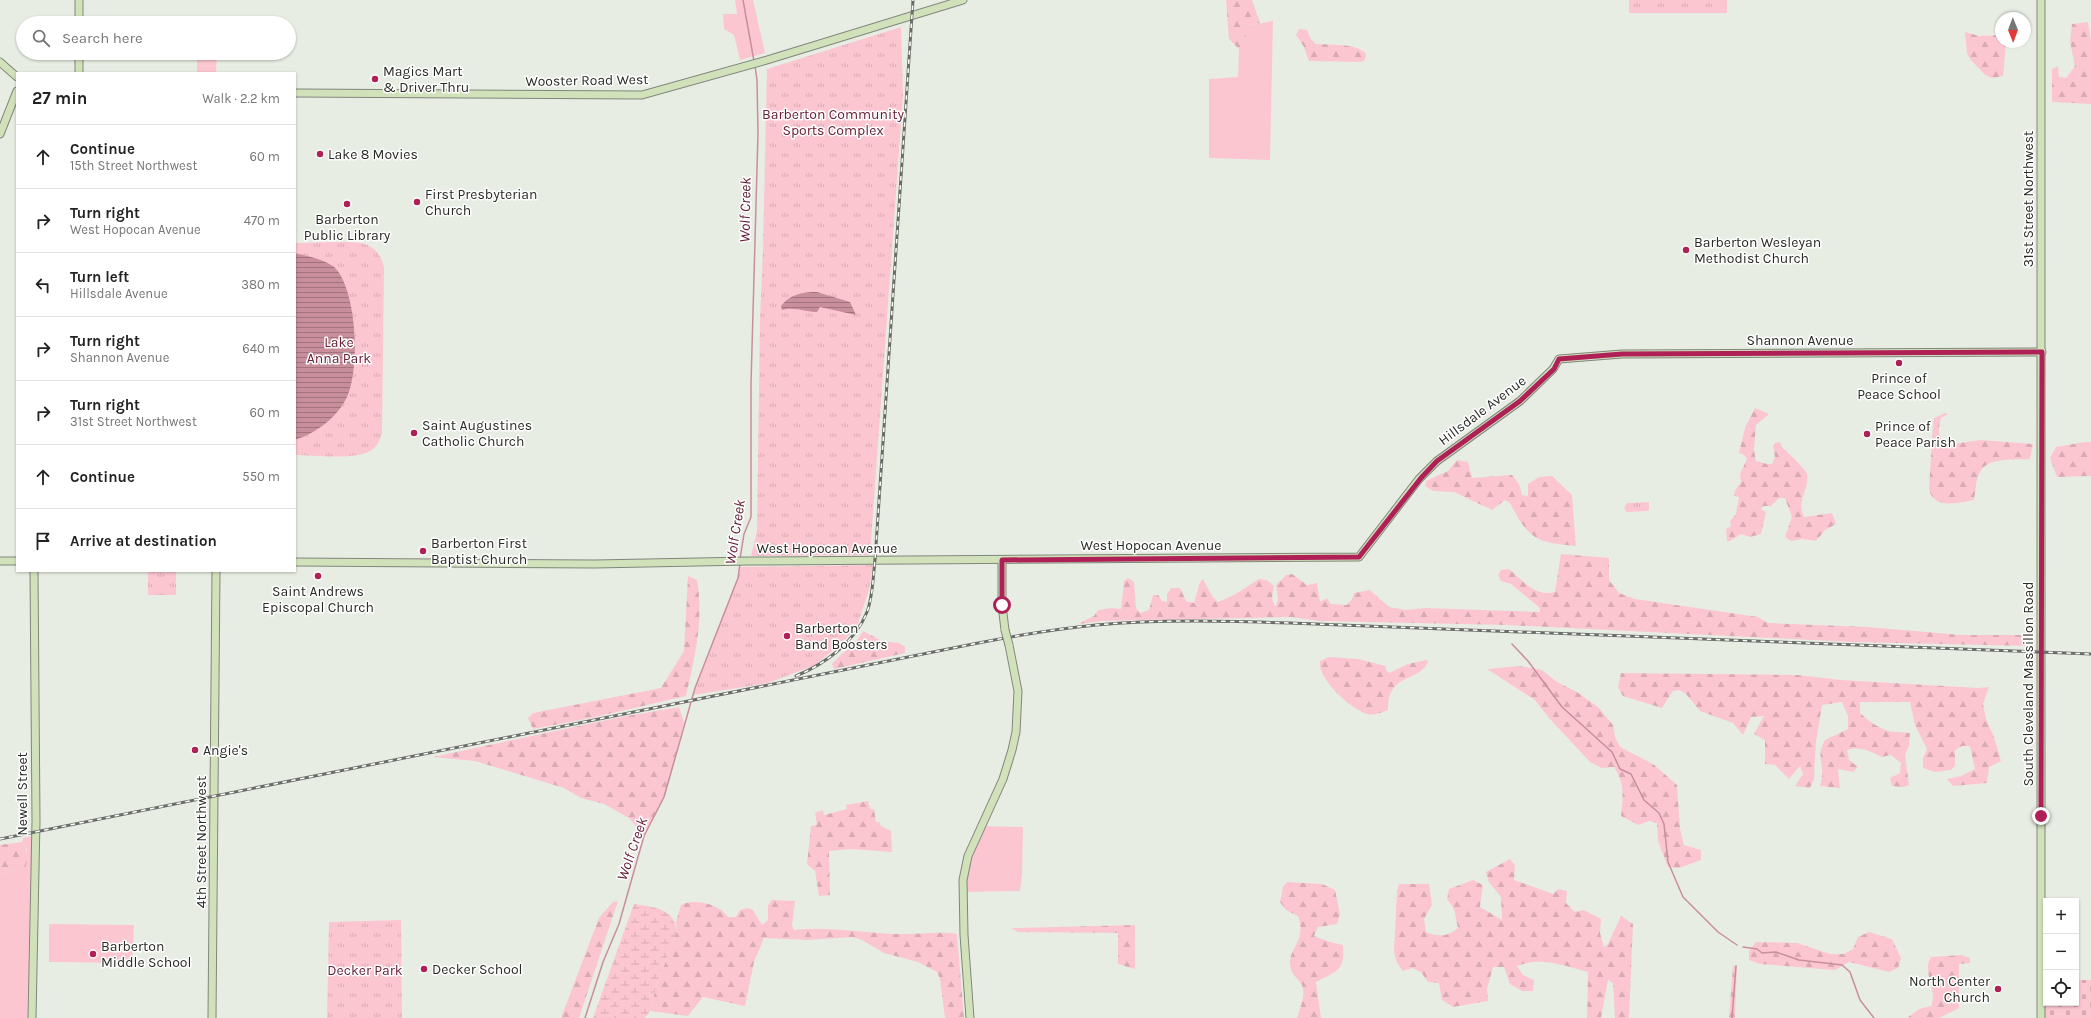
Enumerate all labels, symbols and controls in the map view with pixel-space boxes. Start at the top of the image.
north arrow [1995,12,2031,48]
search box [16,16,296,60]
icon: search [30,27,52,49]
text: Search here [62,29,143,47]
place label: Magics Mart & Driver Thru [383,63,469,96]
street label: Wooster Road West [525,71,649,90]
marker: Magics Mart & Driver Thru [370,74,380,84]
text: 27 min [32,88,87,108]
text: Walk · 2.2 km [202,91,280,106]
park label: Barberton Community Sports Complex [762,106,904,139]
street label: 31st Street Northwest [2020,131,2037,267]
text: Continue [70,140,135,158]
icon: ahead [32,146,54,168]
place label: Lake 8 Movies [328,146,418,163]
text: 60 m [250,149,280,164]
marker: Lake 8 Movies [315,149,325,159]
text: 15th Street Northwest [70,158,197,173]
water label: Wolf Creek [735,177,755,243]
place label: First Presbyterian Church [425,186,538,219]
marker: First Presbyterian Church [412,197,422,207]
marker: Barberton Public Library [342,199,352,209]
text: Turn right [70,204,140,222]
icon: right [32,210,54,232]
place label: Barberton Public Library [304,211,391,244]
text: 470 m [244,213,280,228]
text: West Hopocan Avenue [70,222,201,237]
place label: Barberton Wesleyan Methodist Church [1694,234,1821,267]
marker: Barberton Wesleyan Methodist Church [1681,245,1691,255]
text: Turn left [70,268,129,286]
icon: left [32,274,54,296]
text: 380 m [241,277,280,292]
text: Hillsdale Avenue [70,286,168,301]
text: Turn right [70,332,140,350]
street label: Shannon Avenue [1746,332,1854,349]
park label: Lake Anna Park [307,334,371,367]
icon: right [32,338,54,360]
text: 640 m [242,341,280,356]
text: Shannon Avenue [70,350,169,365]
marker: Prince of Peace School [1894,358,1904,368]
place label: Prince of Peace School [1857,370,1941,403]
street label: Hillsdale Avenue [1435,372,1529,449]
text: Turn right [70,396,140,414]
icon: right [32,402,54,424]
text: 60 m [250,405,280,420]
text: 31st Street Northwest [70,414,197,429]
place label: Saint Augustines Catholic Church [422,417,532,450]
place label: Prince of Peace Parish [1875,418,1956,451]
marker: Saint Augustines Catholic Church [409,428,419,438]
marker: Prince of Peace Parish [1862,429,1872,439]
icon: ahead [32,466,54,488]
text: Continue [70,468,135,486]
text: 550 m [242,469,280,484]
water label: Wolf Creek [721,498,749,566]
icon: arrive [32,530,54,552]
text: Arrive at destination [70,532,217,550]
place label: Barberton First Baptist Church [431,535,527,568]
street label: West Hopocan Avenue [1081,537,1221,554]
street label: West Hopocan Avenue [757,540,897,557]
marker: Barberton First Baptist Church [418,546,428,556]
marker: Saint Andrews Episcopal Church [313,571,323,581]
street label: South Cleveland Massillon Road [2020,581,2037,787]
place label: Saint Andrews Episcopal Church [262,583,374,616]
route start [993,596,1011,614]
place label: Barberton Band Boosters [795,620,888,653]
marker: Barberton Band Boosters [782,631,792,641]
place label: Angie's [203,742,248,759]
marker: Angie's [190,745,200,755]
street label: Newell Street [14,752,31,836]
street label: 4th Street Northwest [193,776,210,908]
route end [2032,807,2050,825]
water label: Wolf Creek [613,815,651,883]
map controls [2043,898,2079,1006]
button: + [2043,898,2079,934]
button: − [2043,934,2079,970]
place label: Barberton Middle School [101,938,191,971]
marker: Barberton Middle School [88,949,98,959]
place label: Decker School [432,961,522,978]
park label: Decker Park [327,962,403,979]
marker: Decker School [419,964,429,974]
button: locate [2043,970,2079,1006]
place label: North Center Church [1909,973,1991,1006]
marker: North Center Church [1993,984,2003,994]

